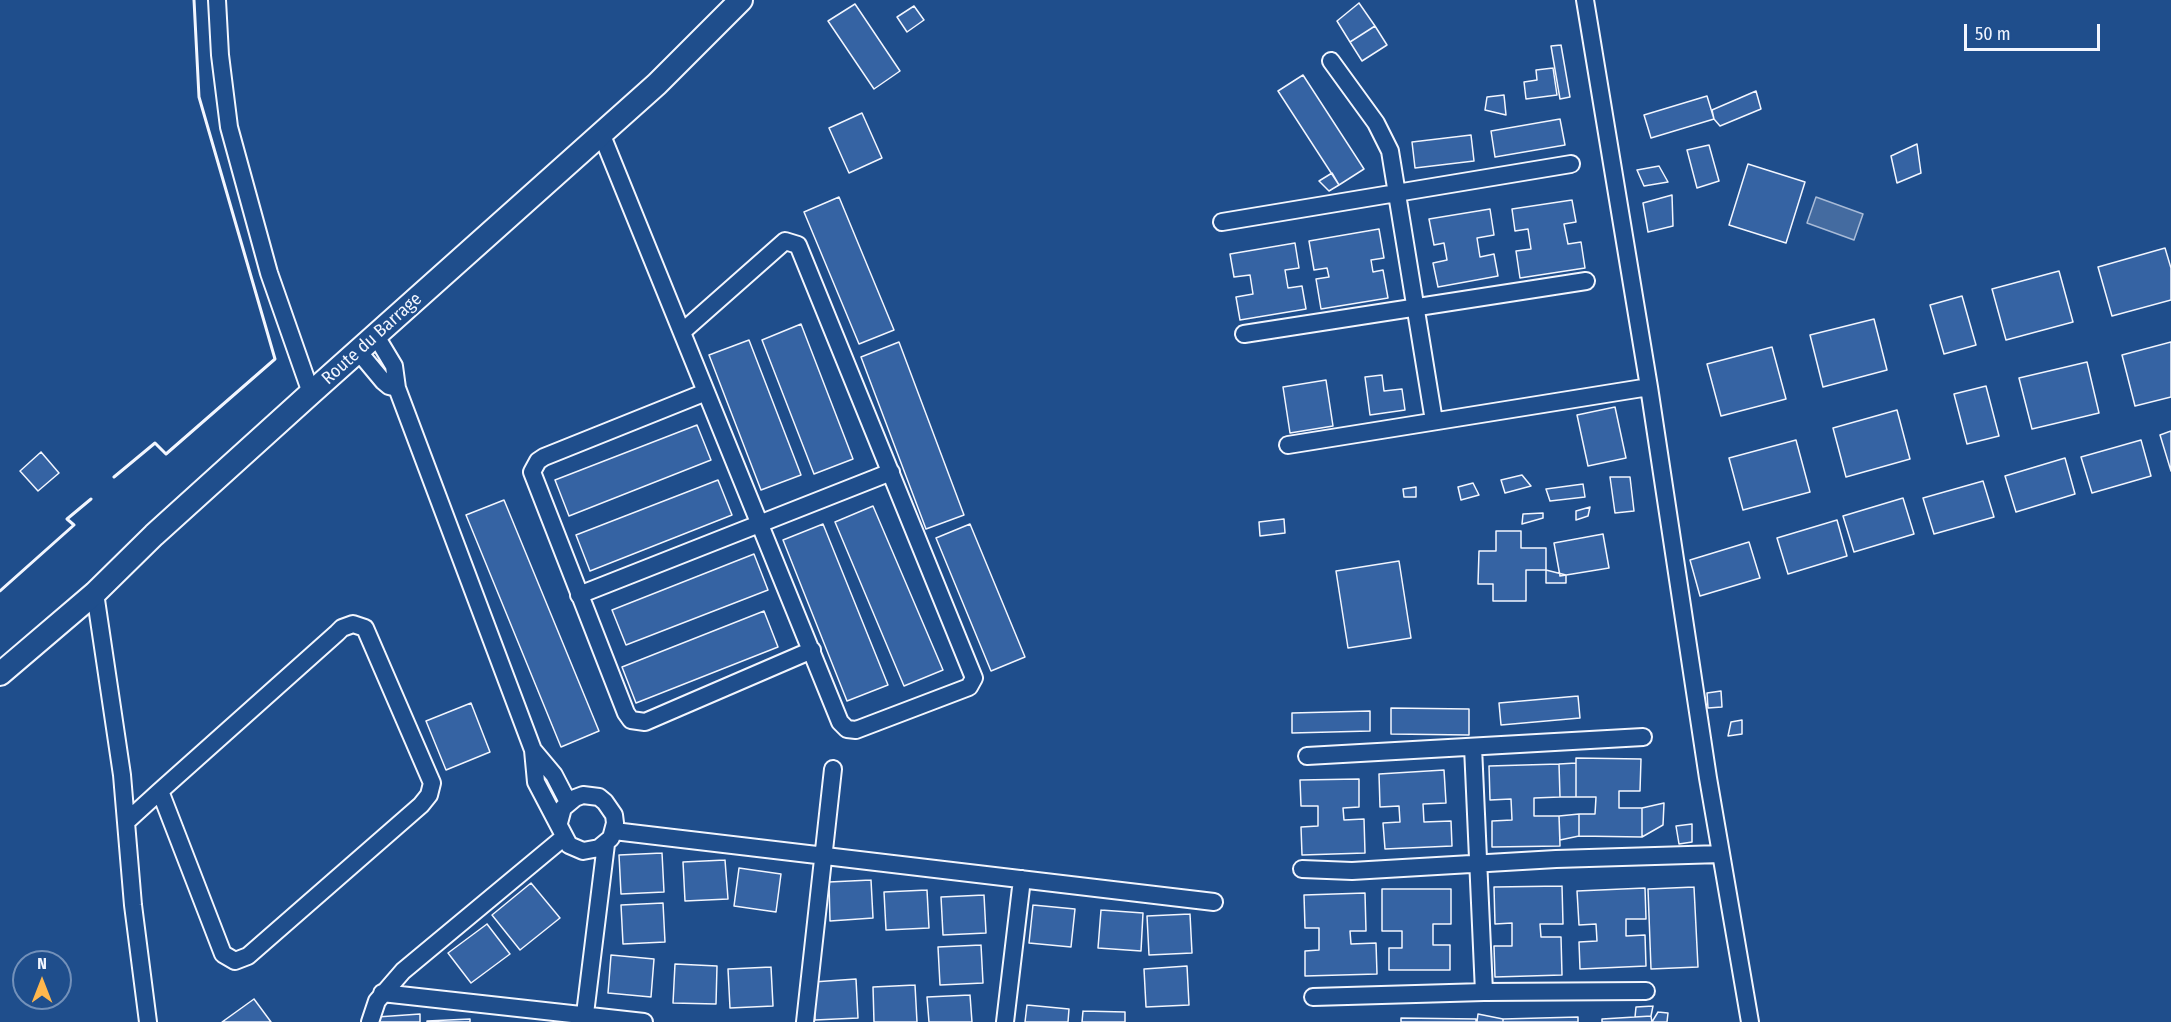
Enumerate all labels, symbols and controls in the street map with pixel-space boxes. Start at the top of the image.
scale bar [1967,12,2104,50]
text: 50 m [1975,23,2011,45]
street label: Route du Barrage [318,289,426,389]
north arrow [12,950,72,1010]
text: N [37,954,47,973]

